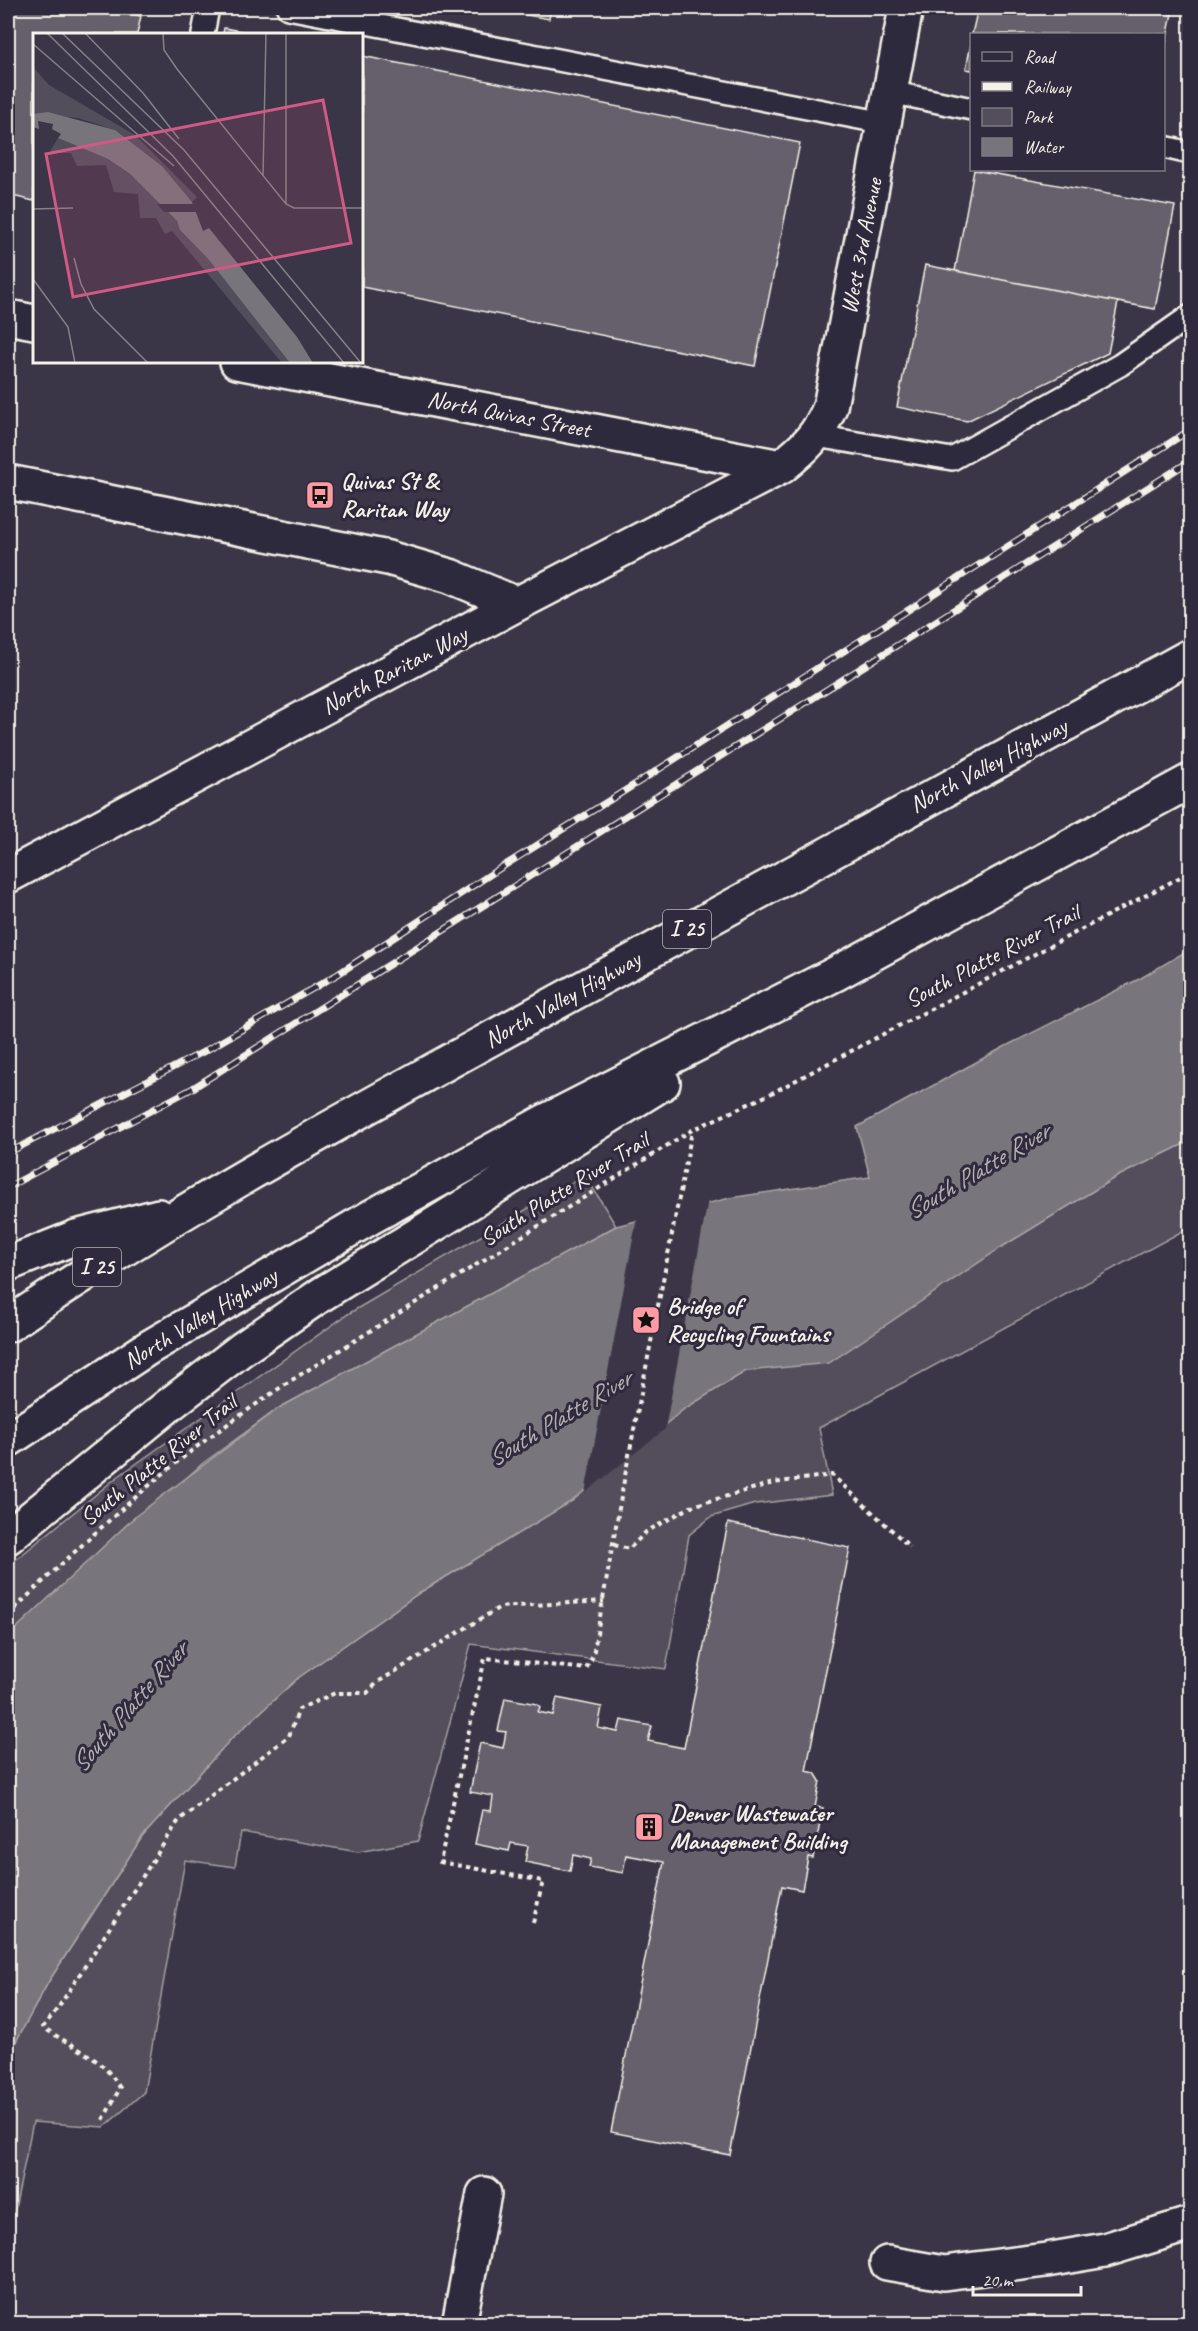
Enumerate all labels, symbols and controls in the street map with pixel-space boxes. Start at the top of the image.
inset map [33,33,363,363]
legend [970,33,1165,171]
text: Road [1024,46,1057,68]
text: Railway [1024,76,1072,98]
text: Park [1024,106,1054,128]
text: Water [1024,136,1065,158]
street label: West 3rd Avenue [833,174,889,316]
street label: North Quivas Street [425,384,595,445]
place label: Quivas St & Raritan Way [341,466,451,524]
bus stop icon: Quivas St & Raritan Way [304,479,336,511]
street label: North Raritan Way [316,618,474,721]
street label: North Valley Highway [904,710,1074,819]
street label: South Platte River Trail [900,896,1088,1015]
road number: I 25 [663,910,711,948]
street label: North Valley Highway [478,943,647,1054]
water label: South Platte River [899,1113,1059,1227]
street label: South Platte River Trail [474,1123,657,1253]
road number: I 25 [73,1248,121,1286]
street label: North Valley Highway [118,1259,284,1376]
place label: Bridge of Recycling Fountains [667,1291,832,1349]
place icon: Bridge of Recycling Fountains [630,1304,662,1336]
water label: South Platte River [481,1360,641,1474]
street label: South Platte River Trail [73,1385,246,1532]
water label: South Platte River [63,1631,198,1779]
place label: Denver Wastewater Management Building [670,1798,849,1856]
building icon: Denver Wastewater Management Building [633,1811,665,1843]
scale bar [973,2259,1081,2297]
text: 20 m [982,2269,1015,2291]

